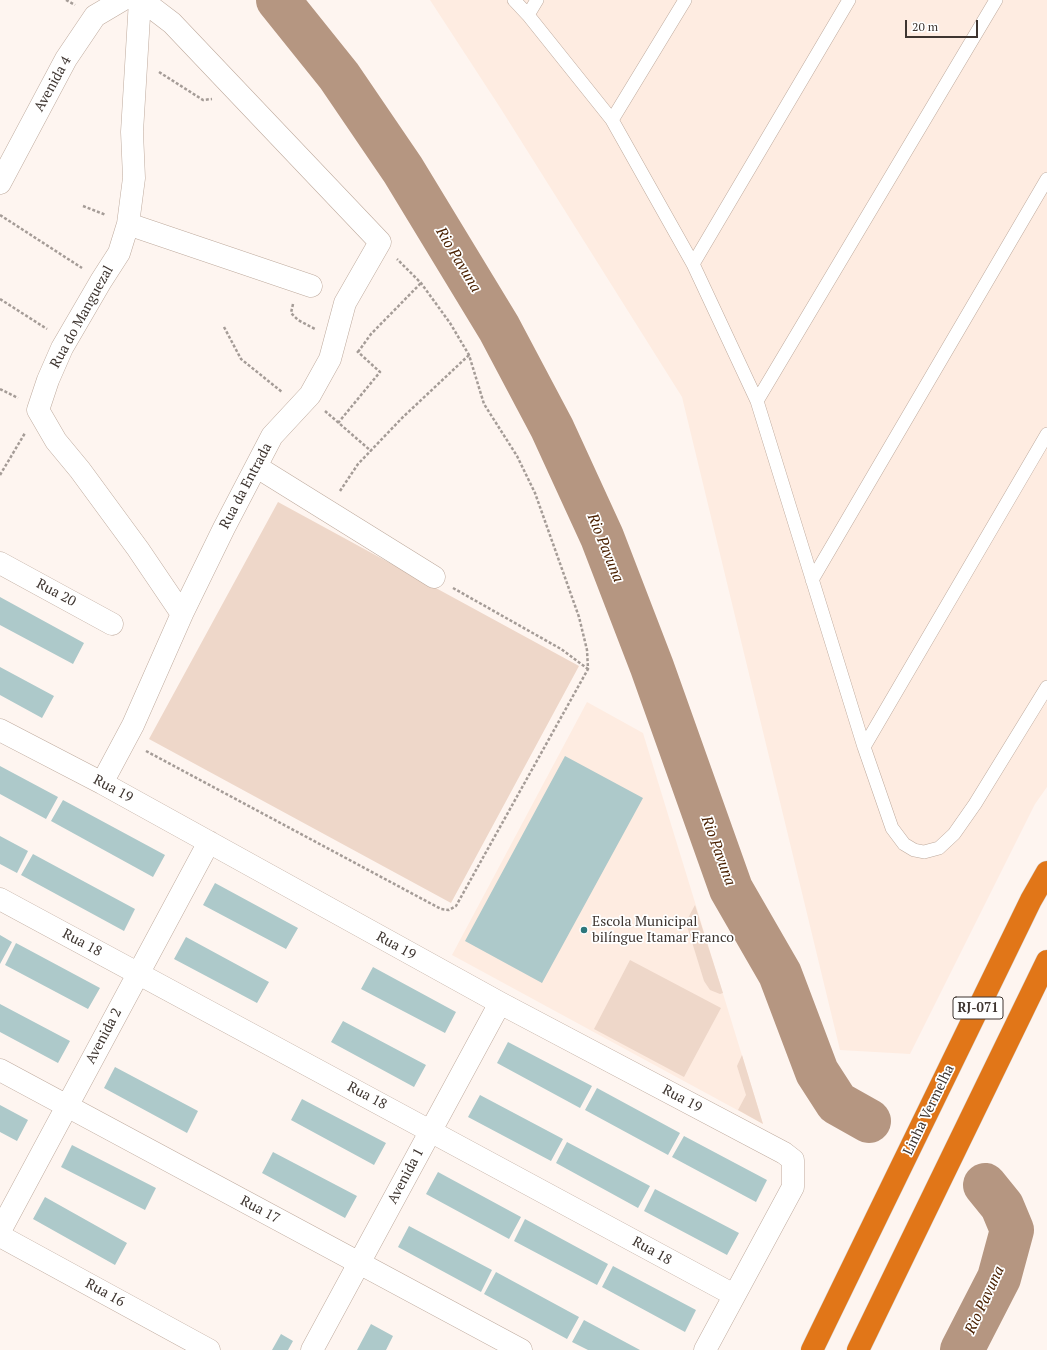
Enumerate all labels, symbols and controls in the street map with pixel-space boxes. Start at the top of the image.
scale bar [907,12,980,38]
text: 20 m [912,19,938,34]
street label: Avenida 4 [31,53,75,115]
water label: Rio Pavuna [432,224,484,296]
street label: Rua do Manguezal [47,263,117,371]
street label: Rua da Entrada [216,440,276,532]
water label: Rio Pavuna [583,511,627,585]
street label: Rua 20 [33,576,79,610]
street label: Rua 19 [90,772,136,806]
water label: Rio Pavuna [697,814,739,888]
place label: Escola Municipal bilíngue Itamar Franco [592,914,734,946]
marker: Escola Municipal bilíngue Itamar Franco [579,925,589,935]
street label: Rua 18 [59,926,105,960]
street label: Rua 19 [373,928,419,964]
road number: RJ-071 [953,997,1003,1019]
street label: Avenida 2 [82,1005,126,1067]
street label: Linha Vermelha [900,1062,958,1158]
street label: Rua 18 [344,1079,390,1113]
street label: Rua 19 [659,1082,705,1116]
street label: Avenida 1 [384,1145,428,1207]
street label: Rua 17 [237,1193,283,1227]
street label: Rua 18 [629,1233,675,1269]
water label: Rio Pavuna [962,1263,1008,1337]
street label: Rua 16 [82,1275,128,1311]

